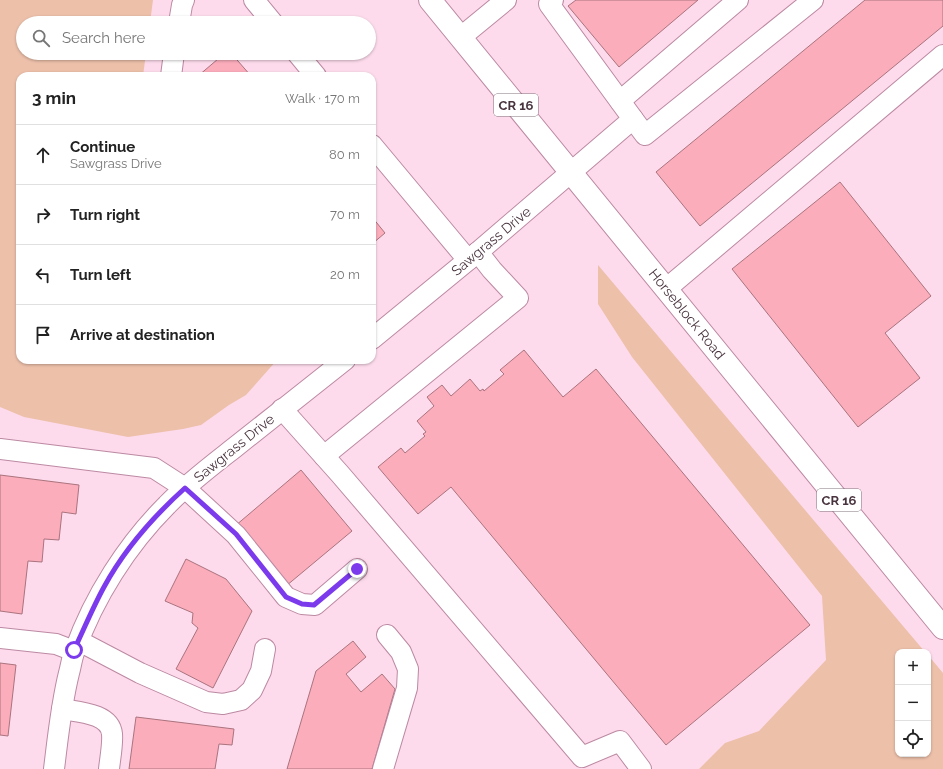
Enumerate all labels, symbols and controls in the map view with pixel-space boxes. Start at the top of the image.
search box [16,16,376,60]
icon: search [30,27,52,49]
text: Search here [62,29,145,47]
text: 3 min [32,88,76,108]
text: Walk · 170 m [285,91,360,106]
road number: CR 16 [494,94,538,116]
text: Continue [70,138,135,156]
icon: ahead [32,144,54,166]
text: 80 m [329,147,360,162]
text: Sawgrass Drive [70,156,162,171]
street label: Sawgrass Drive [448,203,534,279]
icon: right [32,204,54,226]
text: Turn right [70,206,140,224]
text: 70 m [330,207,360,222]
icon: left [32,264,54,286]
text: Turn left [70,266,131,284]
street label: Horseblock Road [646,266,728,362]
text: 20 m [330,267,360,282]
icon: arrive [32,324,54,346]
text: Arrive at destination [70,326,215,344]
street label: Sawgrass Drive [191,411,277,485]
road number: CR 16 [817,489,861,511]
route end [348,560,366,578]
route start [65,641,83,659]
map controls [895,649,931,757]
button: + [895,649,931,685]
button: − [895,685,931,721]
button: locate [895,721,931,757]

